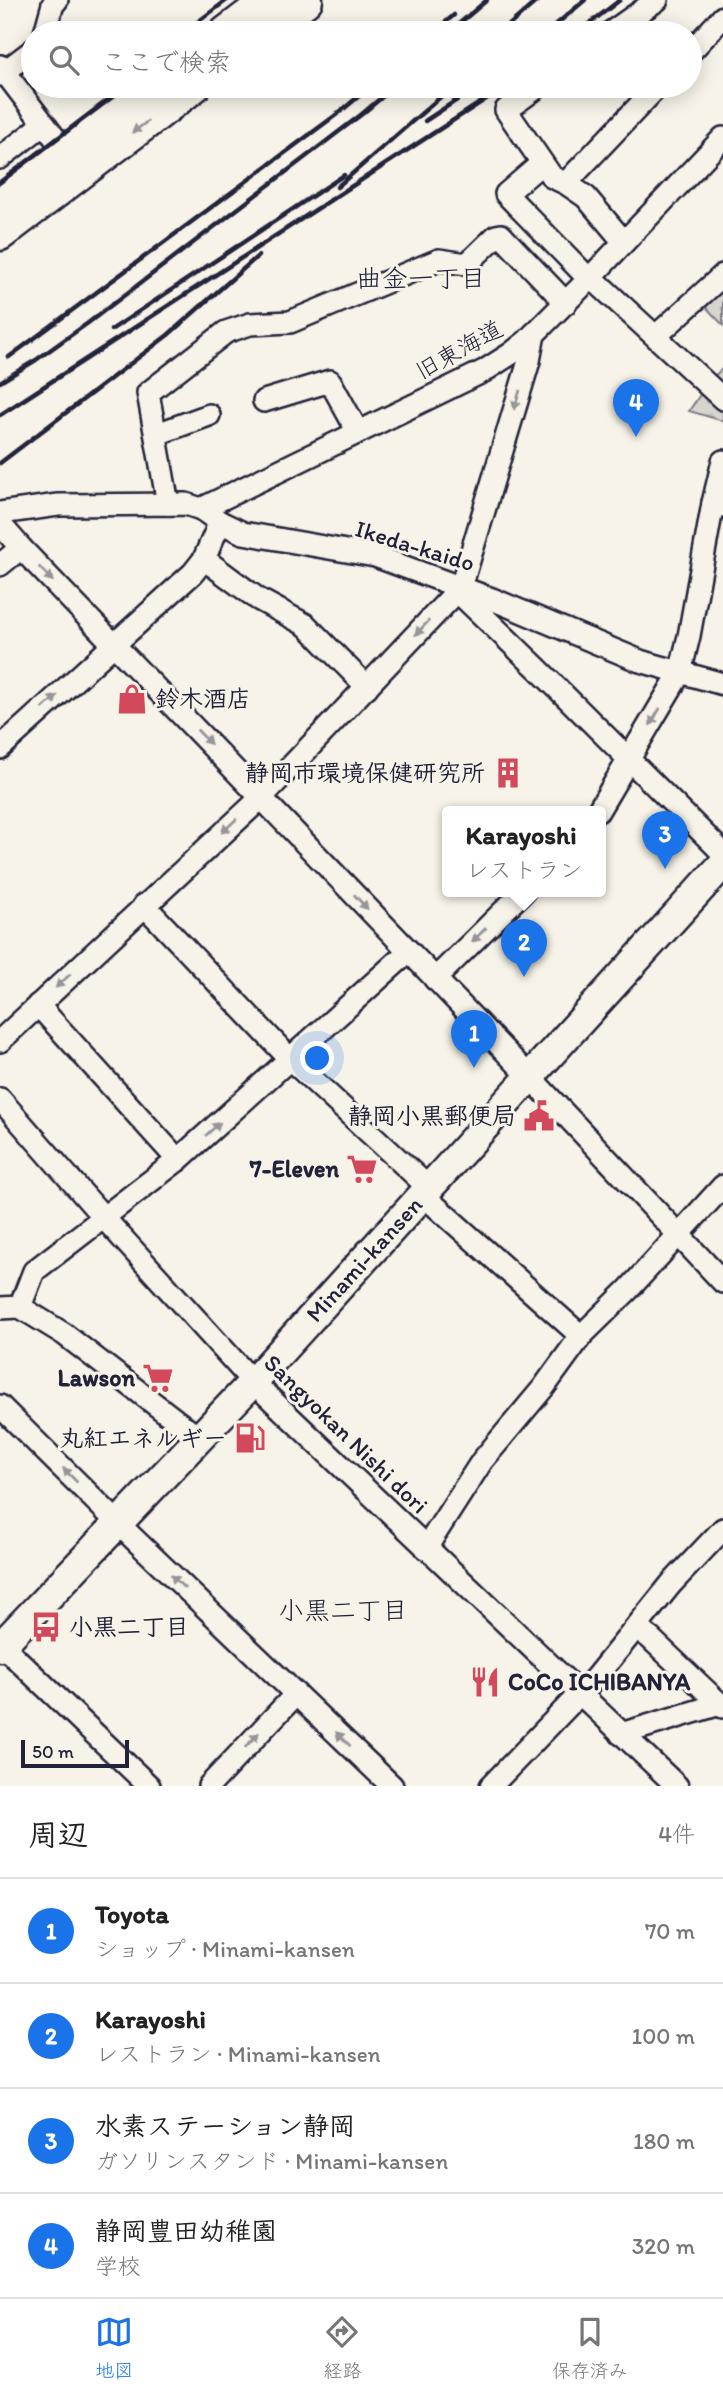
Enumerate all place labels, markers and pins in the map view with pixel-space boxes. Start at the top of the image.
pin: 4 [613,379,659,437]
shop icon: 鈴木酒店 [115,682,149,716]
place label: 鈴木酒店 [155,684,251,713]
building icon: 静岡市環境保健研究所 [491,756,525,790]
place label: 静岡市環境保健研究所 [245,758,485,787]
pin: 3 [642,811,688,869]
pin: 2 [501,919,547,977]
pin: 1 [451,1010,497,1068]
public building icon: 静岡小黒郵便局 [522,1099,556,1133]
place label: 静岡小黒郵便局 [348,1101,516,1130]
supermarket icon: 7-Eleven [345,1152,379,1186]
place label: 7-Eleven [249,1154,339,1183]
supermarket icon: Lawson [141,1361,175,1395]
place label: Lawson [58,1363,135,1392]
fuel station icon: 丸紅エネルギー [233,1421,267,1455]
place label: 丸紅エネルギー [59,1423,227,1452]
bus stop icon: 小黒二丁目 [29,1610,63,1644]
place label: 小黒二丁目 [69,1612,189,1641]
restaurant icon: CoCo ICHIBANYA [468,1665,502,1699]
place label: CoCo ICHIBANYA [508,1667,691,1696]

